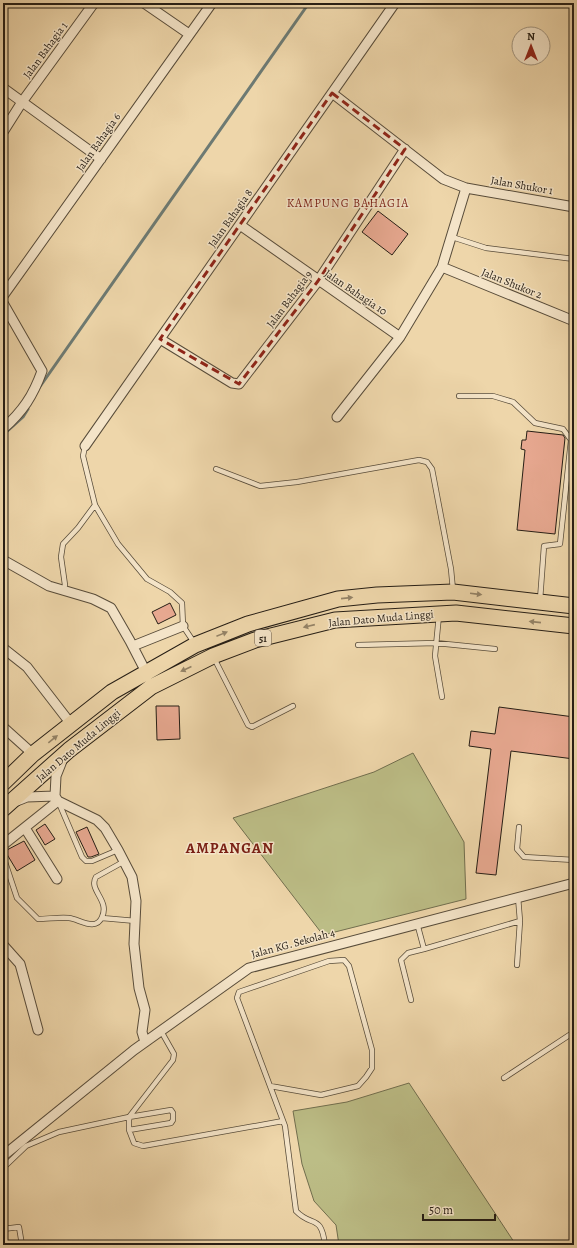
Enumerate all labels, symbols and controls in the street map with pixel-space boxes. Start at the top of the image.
street label: Jalan Bahagia 1 [20,19,71,82]
north arrow [511,26,551,66]
text: N [527,29,535,44]
street label: Jalan Bahagia 6 [73,110,124,174]
street label: Jalan Shukor 1 [490,173,554,198]
street label: Jalan Bahagia 8 [205,186,256,251]
district label: KAMPUNG BAHAGIA [287,195,409,211]
street label: Jalan Shukor 2 [479,264,544,302]
street label: Jalan Bahagia 10 [321,266,390,319]
street label: Jalan Bahagia 9 [263,268,316,331]
one-way arrow [470,591,482,598]
one-way arrow [341,595,353,601]
street label: Jalan Dato Muda Linggi [328,606,434,631]
one-way arrow [529,618,541,625]
one-way arrow [302,624,315,630]
road number: 51 [255,630,271,646]
one-way arrow [217,631,229,637]
one-way arrow [180,666,192,672]
street label: Jalan Dato Muda Linggi [33,706,124,785]
one-way arrow [47,734,58,743]
district label: AMPANGAN [185,838,274,858]
street label: Jalan KG. Sekolah 4 [250,925,337,962]
scale bar [423,1196,495,1222]
text: 50 m [429,1202,453,1218]

